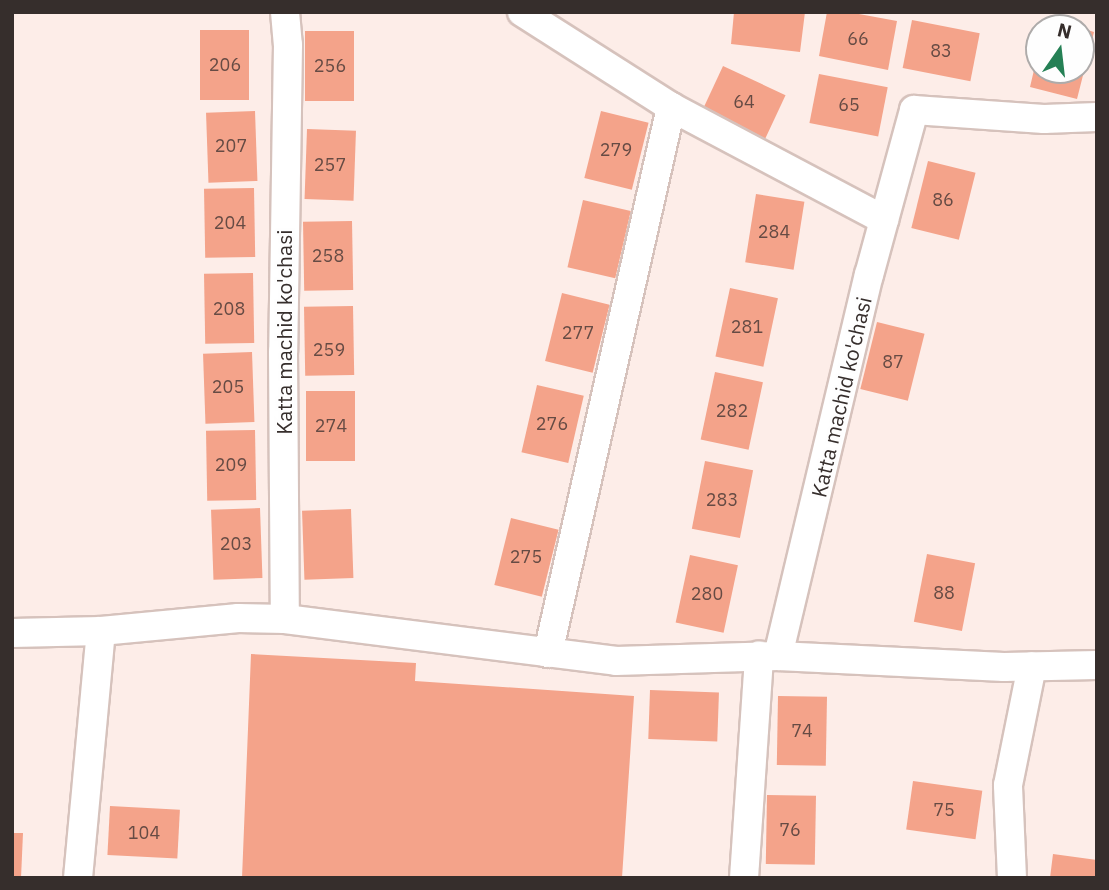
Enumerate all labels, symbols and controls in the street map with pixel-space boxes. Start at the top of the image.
north arrow [1025,14,1095,84]
text: N [1055,17,1074,44]
house number: 66 [847,28,869,50]
house number: 83 [930,40,952,62]
house number: 206 [209,54,241,76]
house number: 256 [314,55,346,77]
house number: 64 [733,91,755,113]
house number: 65 [838,94,860,116]
house number: 207 [215,135,247,157]
house number: 279 [600,139,632,161]
house number: 257 [314,154,346,176]
house number: 86 [932,189,954,211]
house number: 204 [214,212,246,234]
house number: 284 [758,221,790,243]
street label: Katta machid ko'chasi [271,229,297,435]
house number: 258 [312,245,344,267]
street label: Katta machid ko'chasi [806,294,876,500]
house number: 208 [213,298,245,320]
house number: 281 [731,316,763,338]
house number: 277 [562,322,594,344]
house number: 259 [313,339,345,361]
house number: 87 [882,351,904,373]
house number: 205 [212,376,244,398]
house number: 282 [716,400,748,422]
house number: 276 [536,413,568,435]
house number: 274 [315,415,347,437]
house number: 209 [215,454,247,476]
house number: 283 [706,489,738,511]
house number: 203 [220,533,252,555]
house number: 275 [510,546,542,568]
house number: 88 [933,582,955,604]
house number: 280 [691,583,723,605]
house number: 74 [791,720,813,742]
house number: 75 [933,799,955,821]
house number: 76 [779,819,801,841]
house number: 104 [128,822,160,844]

